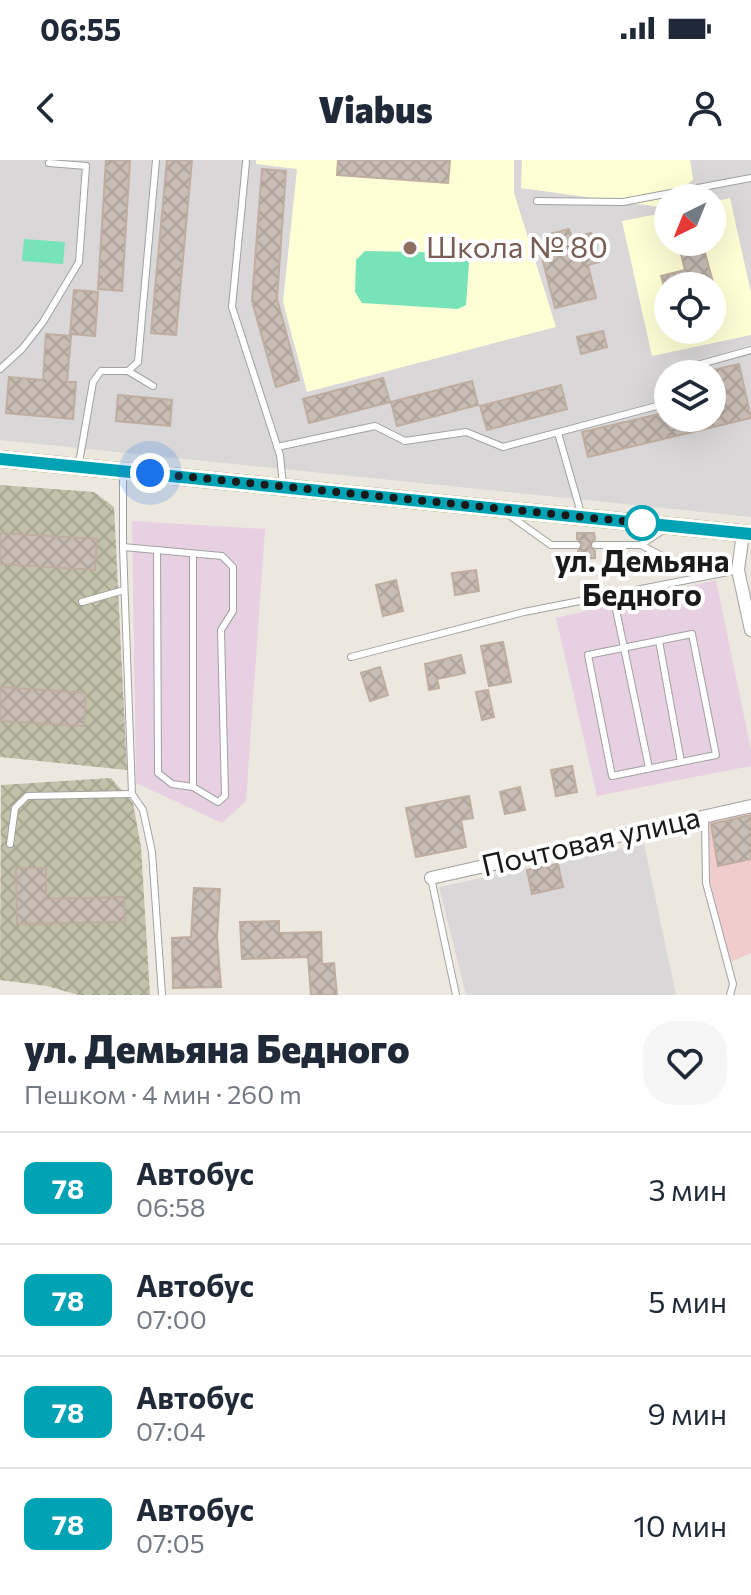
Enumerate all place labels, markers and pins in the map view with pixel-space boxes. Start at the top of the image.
place label: Школа № 80 [426,227,608,264]
marker: Школа № 80 [401,239,419,257]
marker: ул. Демьяна Бедного [625,506,659,540]
place label: ул. Демьяна Бедного [555,541,729,612]

